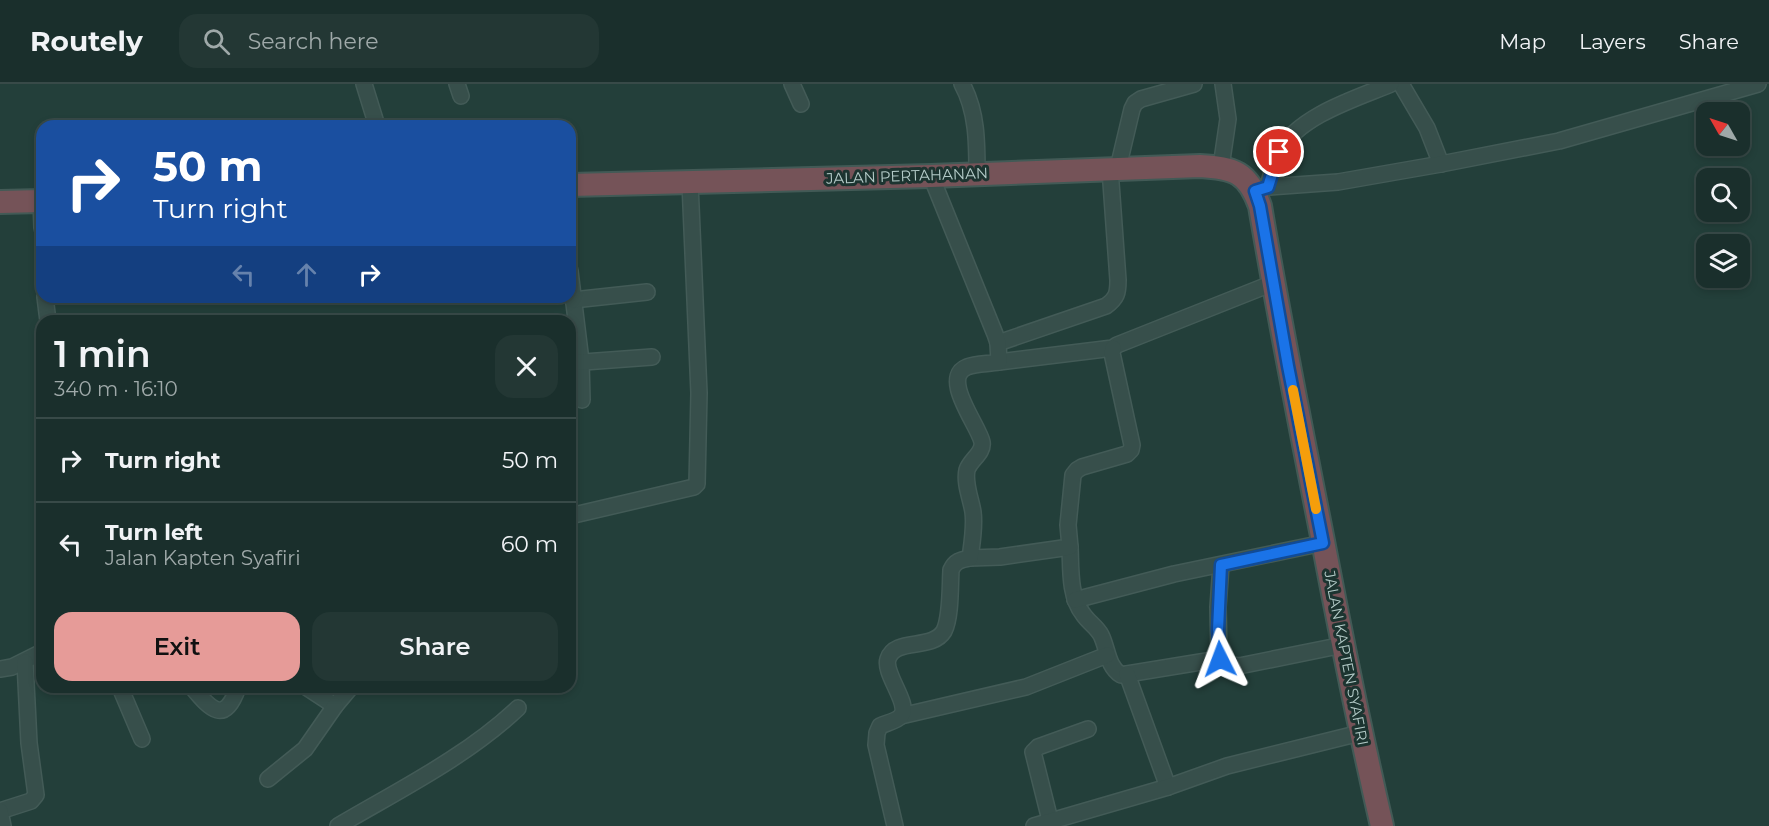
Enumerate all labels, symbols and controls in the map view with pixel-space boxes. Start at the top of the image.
search box [179,14,599,68]
text: Routely [30,24,143,58]
icon: search [200,25,233,58]
text: Search here [248,28,379,55]
text: Map [1499,29,1546,54]
text: Layers [1579,29,1646,54]
text: Share [1679,29,1739,54]
north arrow [1696,102,1750,156]
map controls [1696,102,1750,288]
pin [1253,126,1304,177]
icon: arrive [1262,135,1295,168]
text: 50 m [153,140,262,192]
icon: right [54,144,132,222]
street label: JALAN PERTAHANAN [825,163,988,188]
button: search [1696,168,1750,222]
text: Turn right [153,192,288,225]
button: layers [1696,234,1750,288]
icon: left [227,258,260,291]
icon: ahead [290,258,323,291]
icon: right [353,258,386,291]
text: 1 min [54,332,151,376]
button: close [495,335,558,398]
text: 340 m · 16:10 [54,377,178,401]
icon: right [54,444,87,477]
text: Turn right [105,447,220,474]
text: 50 m [502,447,558,474]
text: Turn left [105,519,203,546]
icon: left [54,528,87,561]
text: 60 m [501,531,558,558]
text: Jalan Kapten Syafiri [105,546,301,570]
street label: JALAN KAPTEN SYAFIRI [1320,568,1373,747]
button: Exit [54,612,300,681]
button: Share [312,612,558,681]
position arrow [1188,627,1252,691]

